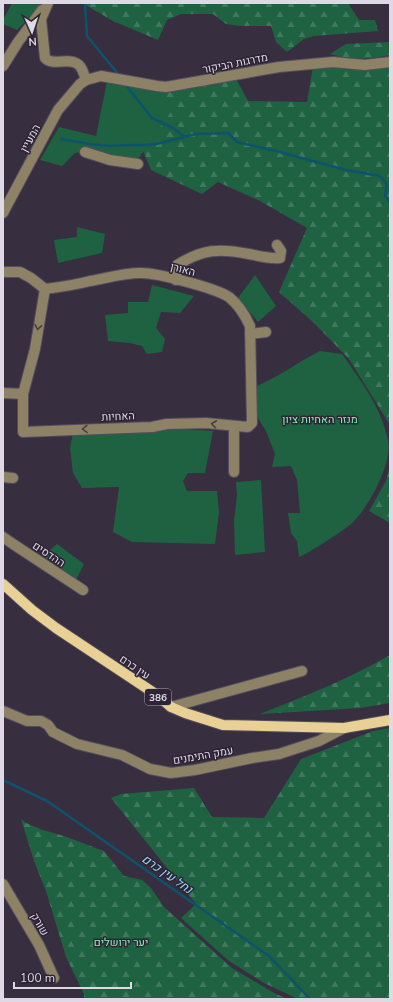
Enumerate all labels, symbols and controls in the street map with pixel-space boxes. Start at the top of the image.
north arrow [12,12,52,52]
text: N [28,34,37,49]
street label: מדרגות הביקור [201,50,269,77]
street label: המעיין [17,122,44,155]
street label: האורן [169,259,197,280]
one-way arrow [35,324,43,331]
street label: האחיות [101,408,135,425]
park label: מנזר האחיות ציון [282,412,358,427]
one-way arrow [211,420,217,429]
one-way arrow [82,425,88,434]
street label: ההדסים [30,538,68,571]
street label: עין כרם [116,652,153,683]
road number: 386 [145,689,171,705]
street label: עמק התימנים [172,743,234,768]
water label: נחל עין כרם [139,851,197,898]
street label: שורק [27,910,52,938]
park label: יער ירושלים [94,935,148,950]
scale bar [14,964,131,990]
text: 100 m [20,970,55,986]

